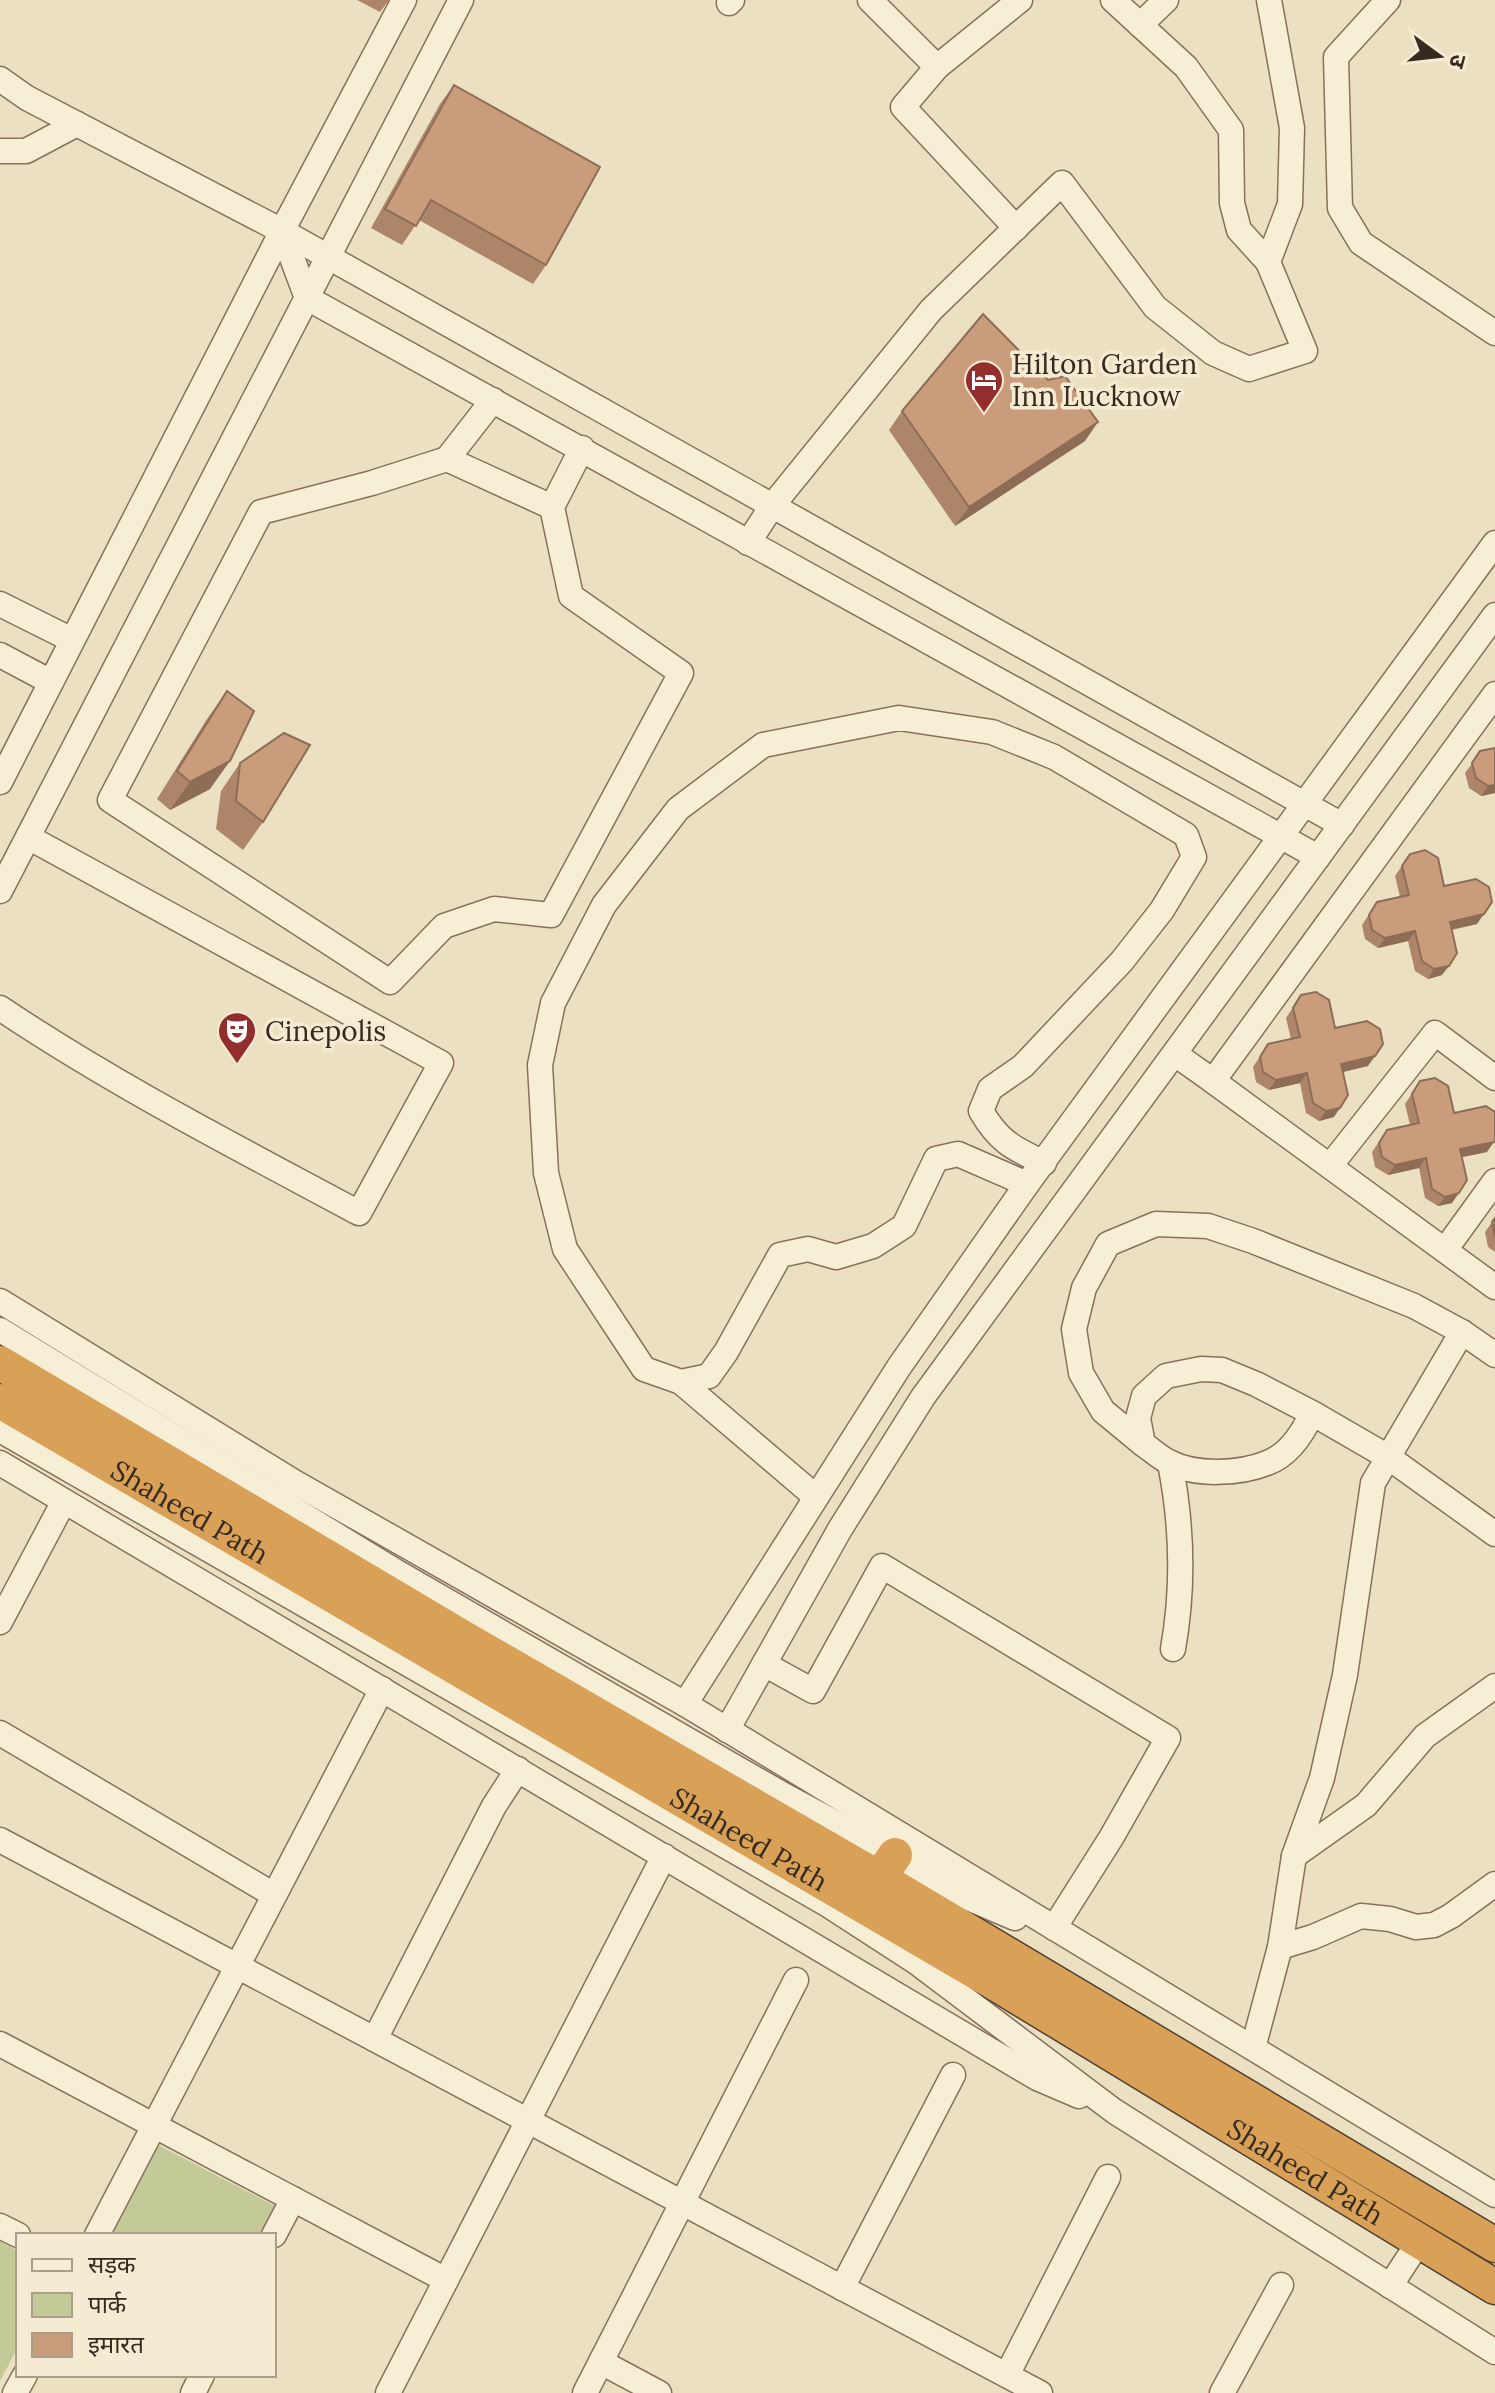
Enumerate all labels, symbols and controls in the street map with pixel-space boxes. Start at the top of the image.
north arrow [1399,16,1479,96]
text: उ [1443,51,1474,72]
place label: Hilton Garden Inn Lucknow [1012,346,1197,414]
hotel icon: Hilton Garden Inn Lucknow [963,359,1005,414]
theatre icon: Cinepolis [216,1010,258,1065]
place label: Cinepolis [265,1013,386,1049]
street label: Shaheed Path [105,1452,275,1572]
street label: Shaheed Path [664,1779,835,1899]
street label: Shaheed Path [1221,2110,1390,2233]
legend [16,2233,276,2377]
text: सड़क [88,2249,136,2280]
text: पार्क [88,2289,127,2320]
text: इमारत [88,2329,145,2360]

